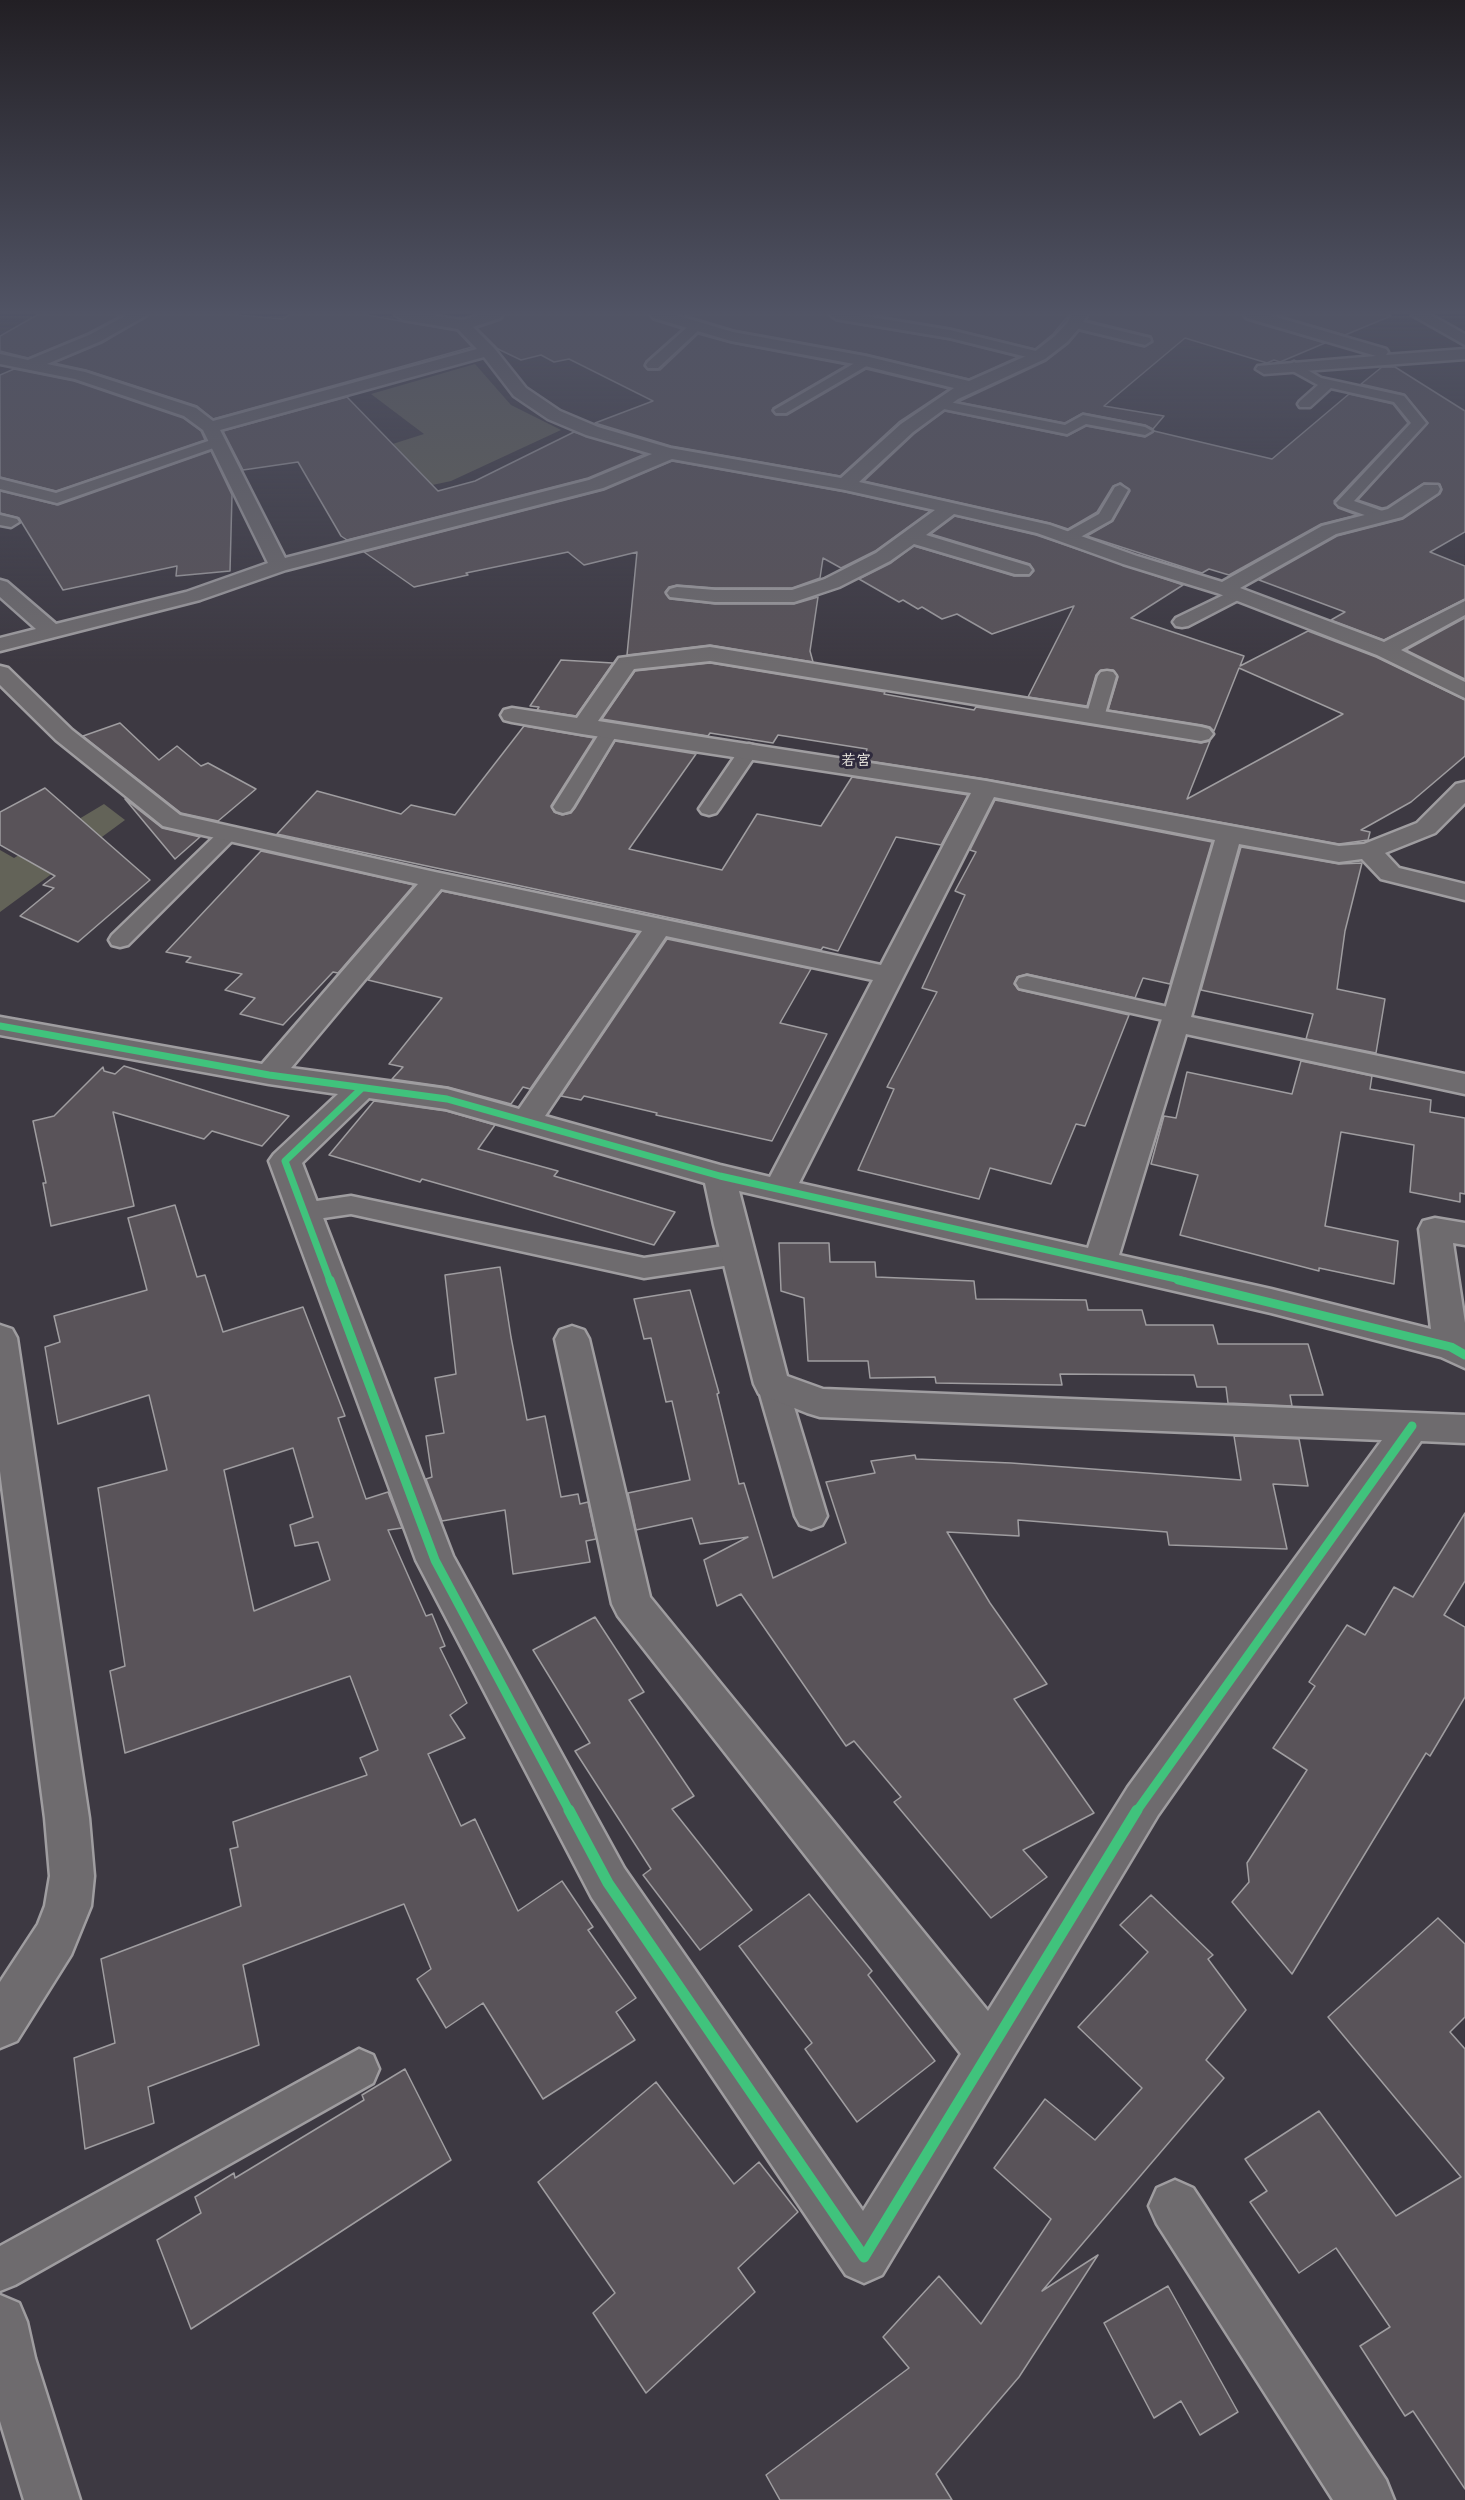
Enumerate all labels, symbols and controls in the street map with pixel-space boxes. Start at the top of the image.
district label: 若宮 [841,752,871,770]

